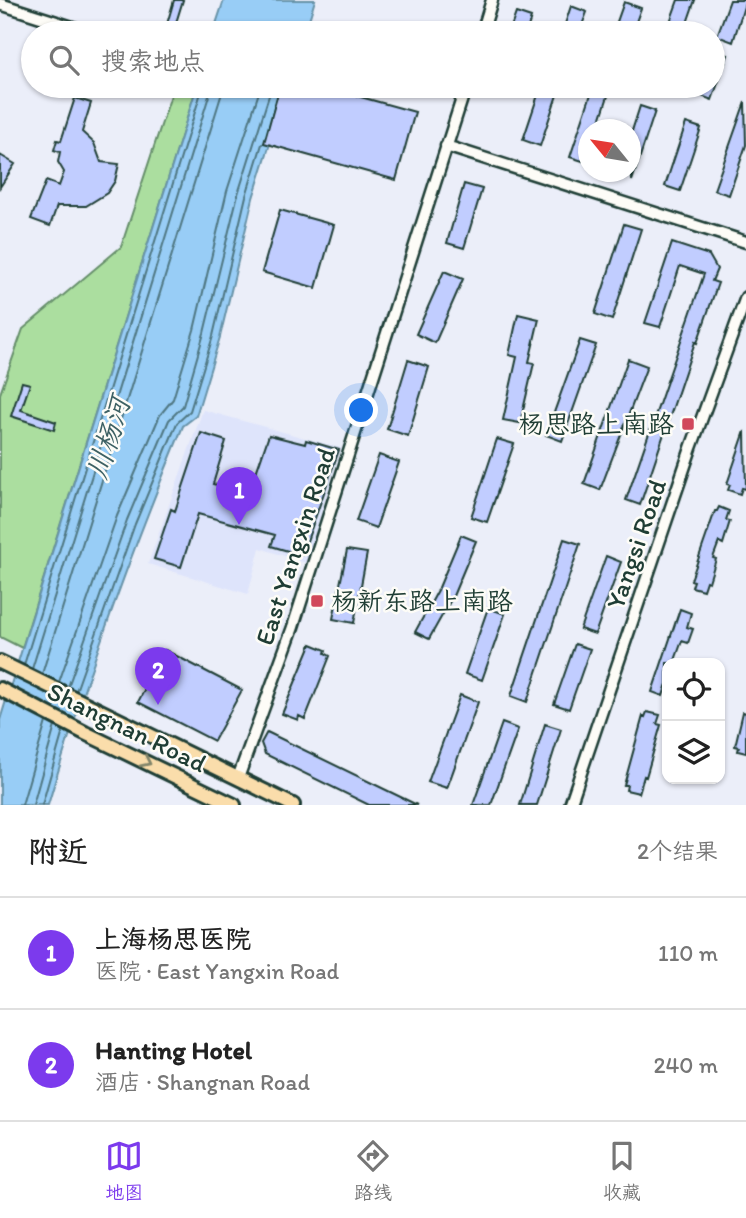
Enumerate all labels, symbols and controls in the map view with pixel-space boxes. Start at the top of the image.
search box [21,21,725,98]
icon: search [45,41,83,79]
text: 搜索地点 [101,45,205,77]
north arrow [578,119,641,182]
water label: 川杨河 [79,389,138,483]
your location [344,393,378,427]
place label: 杨思路上南路 [518,408,674,440]
marker: 杨思路上南路 [680,416,696,432]
street label: East Yangxin Road [248,442,342,649]
pin: 1 [216,467,262,525]
street label: Yangsi Road [599,474,673,613]
place label: 杨新东路上南路 [331,585,513,617]
marker: 杨新东路上南路 [309,593,325,609]
pin: 2 [135,647,181,705]
map controls [662,658,725,784]
button: locate [662,658,725,721]
street label: Shangnan Road [42,675,212,779]
button: layers [662,721,725,784]
one-way arrow [139,754,151,768]
text: 附近 [28,833,88,870]
text: 2个结果 [637,837,718,865]
text: 上海杨思医院 [95,923,251,955]
text: 1 [46,939,56,967]
text: 110 m [658,939,718,967]
text: 医院 · East Yangxin Road [95,957,339,985]
text: Hanting Hotel [95,1034,252,1066]
text: 2 [45,1051,57,1079]
text: 240 m [653,1051,718,1079]
text: 酒店 · Shangnan Road [95,1068,310,1096]
tab: 地图 [105,1137,143,1204]
tab: 路线 [354,1137,392,1204]
tab: 收藏 [603,1137,641,1204]

